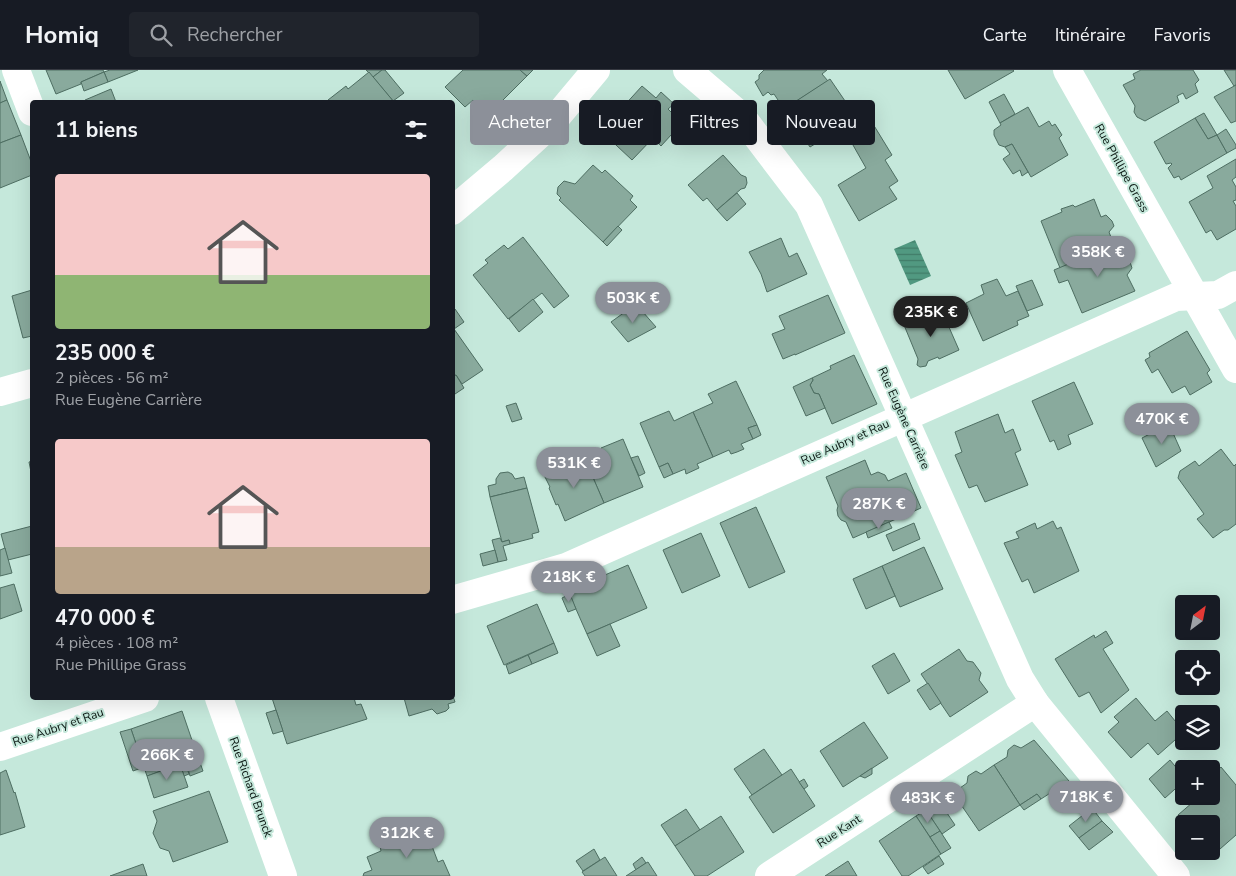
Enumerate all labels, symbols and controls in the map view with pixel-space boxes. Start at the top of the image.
search box [129,12,479,57]
text: Homiq [25,19,99,51]
icon: search [147,21,175,49]
text: Rechercher [187,22,282,48]
text: Carte [983,23,1027,47]
text: Itinéraire [1055,23,1126,47]
text: Favoris [1154,23,1211,47]
chip: Acheter [470,100,569,145]
chip: Louer [579,100,661,145]
chip: Filtres [671,100,757,145]
chip: Nouveau [767,100,875,145]
text: 11 biens [55,116,138,144]
icon: filters [402,116,430,144]
street label: Rue Phillipe Grass [1091,121,1153,215]
icon: home [198,207,288,297]
pin: 358K € [1057,236,1139,278]
text: 358K € [1071,241,1125,263]
pin: 503K € [592,282,674,324]
text: 503K € [606,287,660,309]
pin: 235K € [890,296,972,338]
text: 235K € [904,301,958,323]
text: 235 000 € [55,339,155,367]
street label: Rue Eugène Carrière [874,364,934,472]
text: 2 pièces · 56 m² [55,367,169,389]
text: Rue Eugène Carrière [55,389,202,411]
pin: 470K € [1121,402,1203,445]
text: 470K € [1135,408,1189,430]
street label: Rue Aubry et Rau [798,415,892,469]
pin: 531K € [533,446,615,489]
text: 531K € [547,452,601,474]
icon: home [198,472,288,562]
pin: 287K € [838,488,920,530]
text: 287K € [852,493,906,515]
pin: 218K € [528,560,610,603]
text: 218K € [542,566,596,588]
north arrow [1175,595,1220,640]
map controls [1175,595,1220,860]
text: 470 000 € [55,604,155,632]
text: 4 pièces · 108 m² [55,632,178,654]
button: locate [1175,650,1220,695]
text: Rue Phillipe Grass [55,654,187,676]
street label: Rue Aubry et Rau [10,704,106,750]
button: layers [1175,705,1220,750]
street label: Rue Richard Brunck [225,735,277,840]
pin: 266K € [126,738,208,781]
text: 266K € [140,744,194,766]
button: + [1175,760,1220,805]
pin: 718K € [1045,780,1127,823]
pin: 483K € [887,782,969,824]
text: 718K € [1059,786,1113,808]
text: 483K € [901,787,955,809]
street label: Rue Kant [814,810,865,851]
button: − [1175,815,1220,860]
pin: 312K € [366,816,448,859]
text: 312K € [380,822,434,844]

